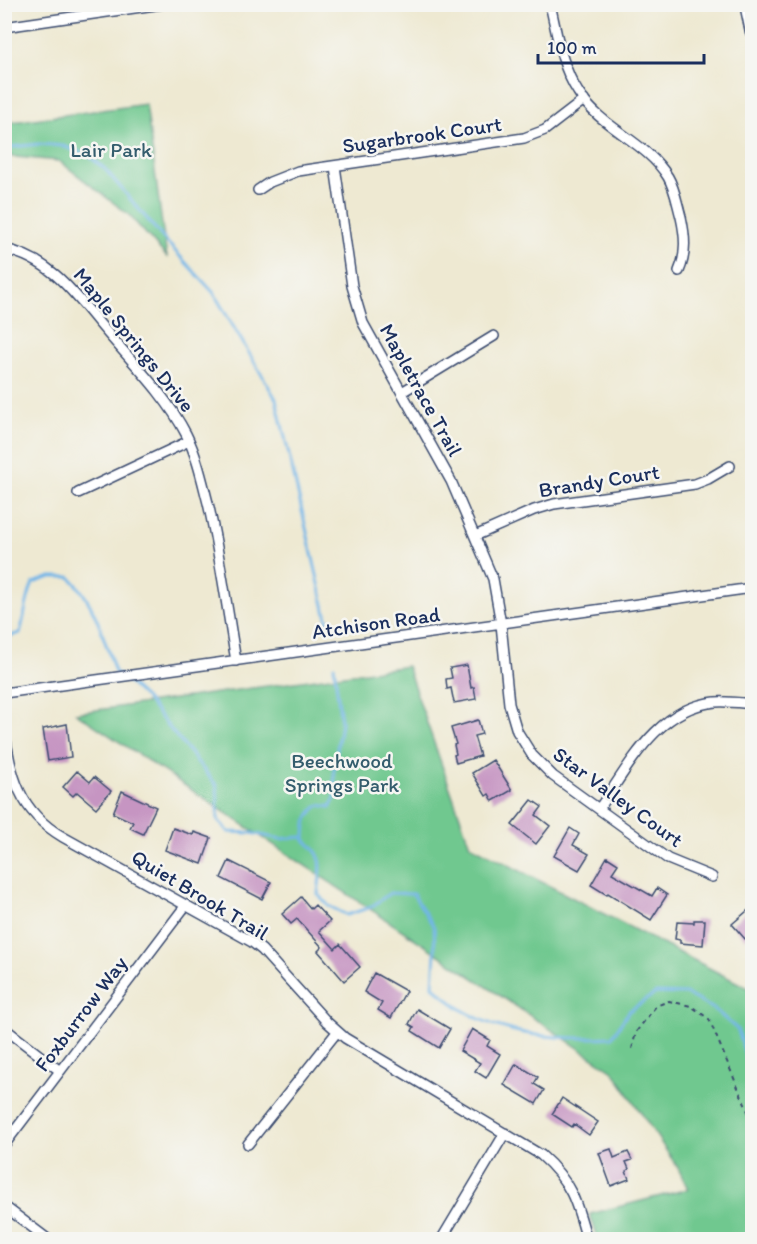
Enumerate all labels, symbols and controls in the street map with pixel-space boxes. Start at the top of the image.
scale bar [538,27,704,65]
text: 100 m [547,37,597,59]
street label: Sugarbrook Court [341,111,503,158]
park label: Lair Park [70,137,152,162]
street label: Maple Springs Drive [68,262,200,417]
street label: Mapletrace Trail [375,319,468,460]
street label: Brandy Court [537,459,661,502]
street label: Atchison Road [310,601,442,644]
street label: Star Valley Court [548,741,688,852]
park label: Beechwood Springs Park [285,748,399,797]
street label: Quiet Brook Trail [127,844,273,945]
street label: Foxburrow Way [29,951,132,1076]

